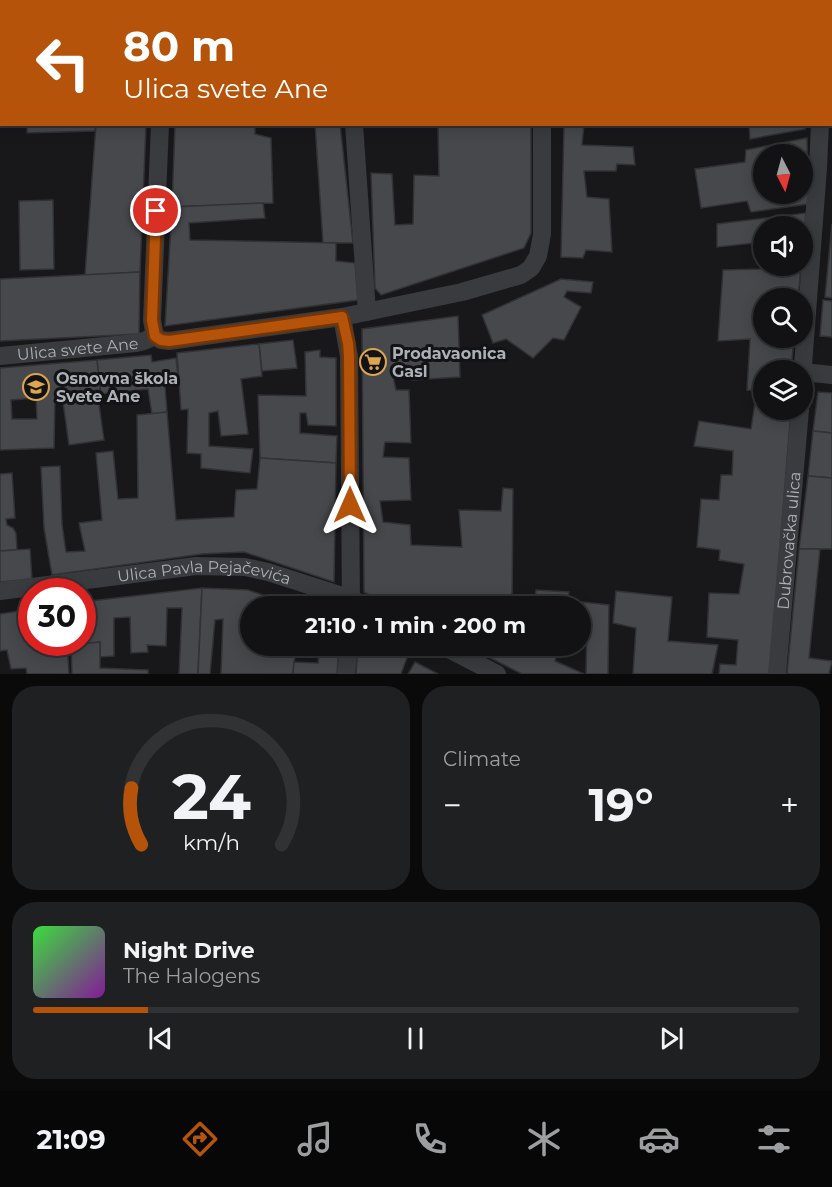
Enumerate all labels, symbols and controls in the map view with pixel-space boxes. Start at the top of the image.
text: 80 m [123,20,235,72]
icon: left [24,24,102,102]
text: Ulica svete Ane [123,72,328,105]
north arrow [753,144,813,204]
map controls [753,144,813,420]
pin [130,185,181,236]
icon: arrive [139,194,172,227]
button: sound [753,216,813,276]
button: search [753,288,813,348]
street label: Ulica svete Ane [16,333,139,364]
place label: Prodavaonica Gasl [392,344,506,381]
supermarket icon: Prodavaonica Gasl [358,347,388,377]
button: layers [753,360,813,420]
place label: Osnovna škola Svete Ane [56,369,178,406]
school or university icon: Osnovna škola Svete Ane [21,372,51,402]
street label: Dubrovačka ulica [773,471,804,610]
position arrow [318,473,382,537]
street label: Ulica Pavla Pejačevića [116,556,294,588]
speed limit sign: 30 [18,578,96,656]
text: 21:10 · 1 min · 200 m [305,612,526,639]
text: Climate [443,747,521,771]
text: 24 [171,759,251,835]
text: 19° [588,777,654,832]
text: − [443,785,462,825]
text: + [780,785,799,825]
text: km/h [182,829,240,855]
text: Night Drive [123,937,255,964]
text: The Halogens [123,964,260,988]
icon: previous [144,1022,177,1055]
icon: pause [399,1022,432,1055]
icon: next [655,1022,688,1055]
icon: directions [179,1118,221,1160]
icon: music [294,1118,336,1160]
icon: phone [409,1118,451,1160]
icon: climate [523,1118,565,1160]
icon: car [638,1118,680,1160]
icon: filters [753,1118,795,1160]
text: 21:09 [36,1123,106,1156]

